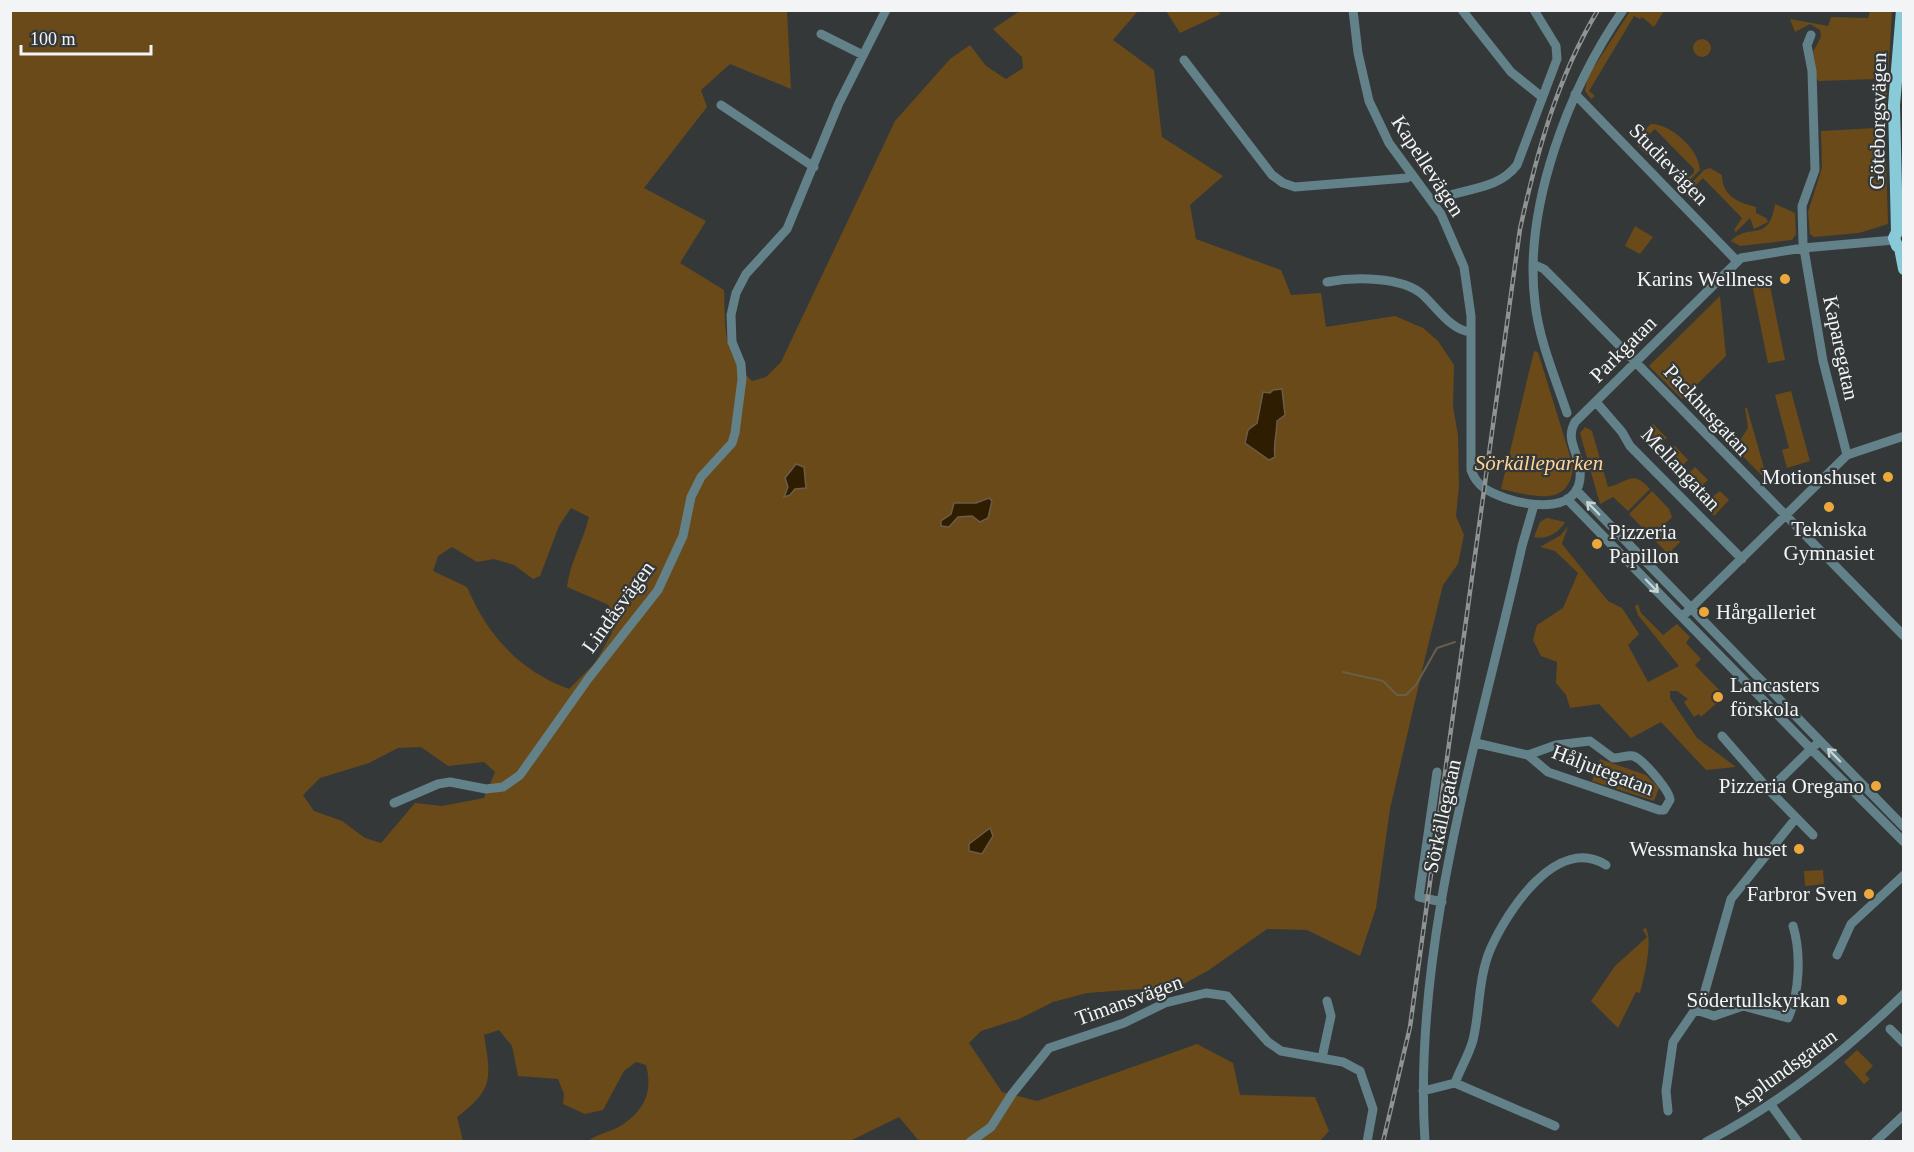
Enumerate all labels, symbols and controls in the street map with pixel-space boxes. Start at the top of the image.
scale bar [21,18,152,56]
text: 100 m [30,29,76,49]
street label: Göteborgsvägen [1865,52,1891,190]
street label: Kapellevägen [1386,111,1470,221]
street label: Studievägen [1624,118,1714,210]
place label: Karins Wellness [1637,267,1773,291]
marker: Karins Wellness [1778,272,1792,286]
street label: Kaparegatan [1818,294,1864,403]
street label: Parkgatan [1585,310,1662,387]
street label: Packhusgatan [1659,360,1755,461]
street label: Mellangatan [1636,422,1726,516]
park label: Sörkälleparken [1475,451,1603,475]
place label: Motionshuset [1762,465,1876,489]
marker: Motionshuset [1881,470,1895,484]
one-way arrow [1585,500,1600,515]
marker: Tekniska Gymnasiet [1822,500,1836,514]
place label: Tekniska Gymnasiet [1784,517,1875,565]
place label: Pizzeria Papillon [1609,520,1680,568]
marker: Pizzeria Papillon [1590,537,1604,551]
street label: Lindåsvägen [577,556,660,657]
one-way arrow [1645,579,1659,594]
place label: Hårgalleriet [1716,600,1816,624]
marker: Hårgalleriet [1697,605,1711,619]
place label: Lancasters förskola [1730,673,1820,721]
marker: Lancasters förskola [1711,690,1725,704]
street label: Håljutegatan [1549,740,1658,801]
one-way arrow [1827,748,1841,763]
street label: Sörkällegatan [1418,757,1466,875]
place label: Pizzeria Oregano [1719,774,1864,798]
marker: Pizzeria Oregano [1869,779,1883,793]
place label: Wessmanska huset [1629,837,1787,861]
marker: Wessmanska huset [1792,842,1806,856]
place label: Farbror Sven [1747,882,1857,906]
marker: Farbror Sven [1862,887,1876,901]
street label: Timansvägen [1072,969,1186,1030]
place label: Södertullskyrkan [1687,988,1830,1012]
marker: Södertullskyrkan [1835,993,1849,1007]
street label: Asplundsgatan [1726,1023,1842,1116]

